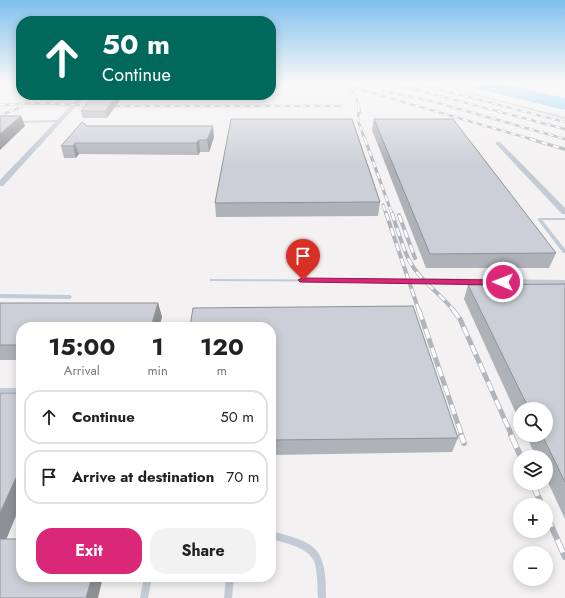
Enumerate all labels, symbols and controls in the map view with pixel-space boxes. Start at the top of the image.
text: 50 m [102,24,170,65]
icon: ahead [36,32,88,84]
text: Continue [102,62,171,88]
pin [286,239,320,280]
icon: arrive [292,245,314,267]
position arrow [482,261,524,303]
text: 15:00 [48,329,115,364]
text: 1 [152,329,164,364]
text: 120 [200,329,244,364]
text: Arrival [64,361,100,380]
text: min [147,361,168,380]
text: m [217,361,227,380]
map controls [513,402,553,586]
button: search [513,402,553,442]
icon: ahead [38,406,60,428]
text: Continue [72,406,135,428]
text: 50 m [220,406,254,428]
button: layers [513,450,553,490]
icon: arrive [38,466,60,488]
text: Arrive at destination [72,466,214,488]
text: 70 m [226,466,259,488]
button: + [513,498,553,538]
button: Exit [36,528,142,574]
button: Share [150,528,256,574]
button: − [513,546,553,586]

